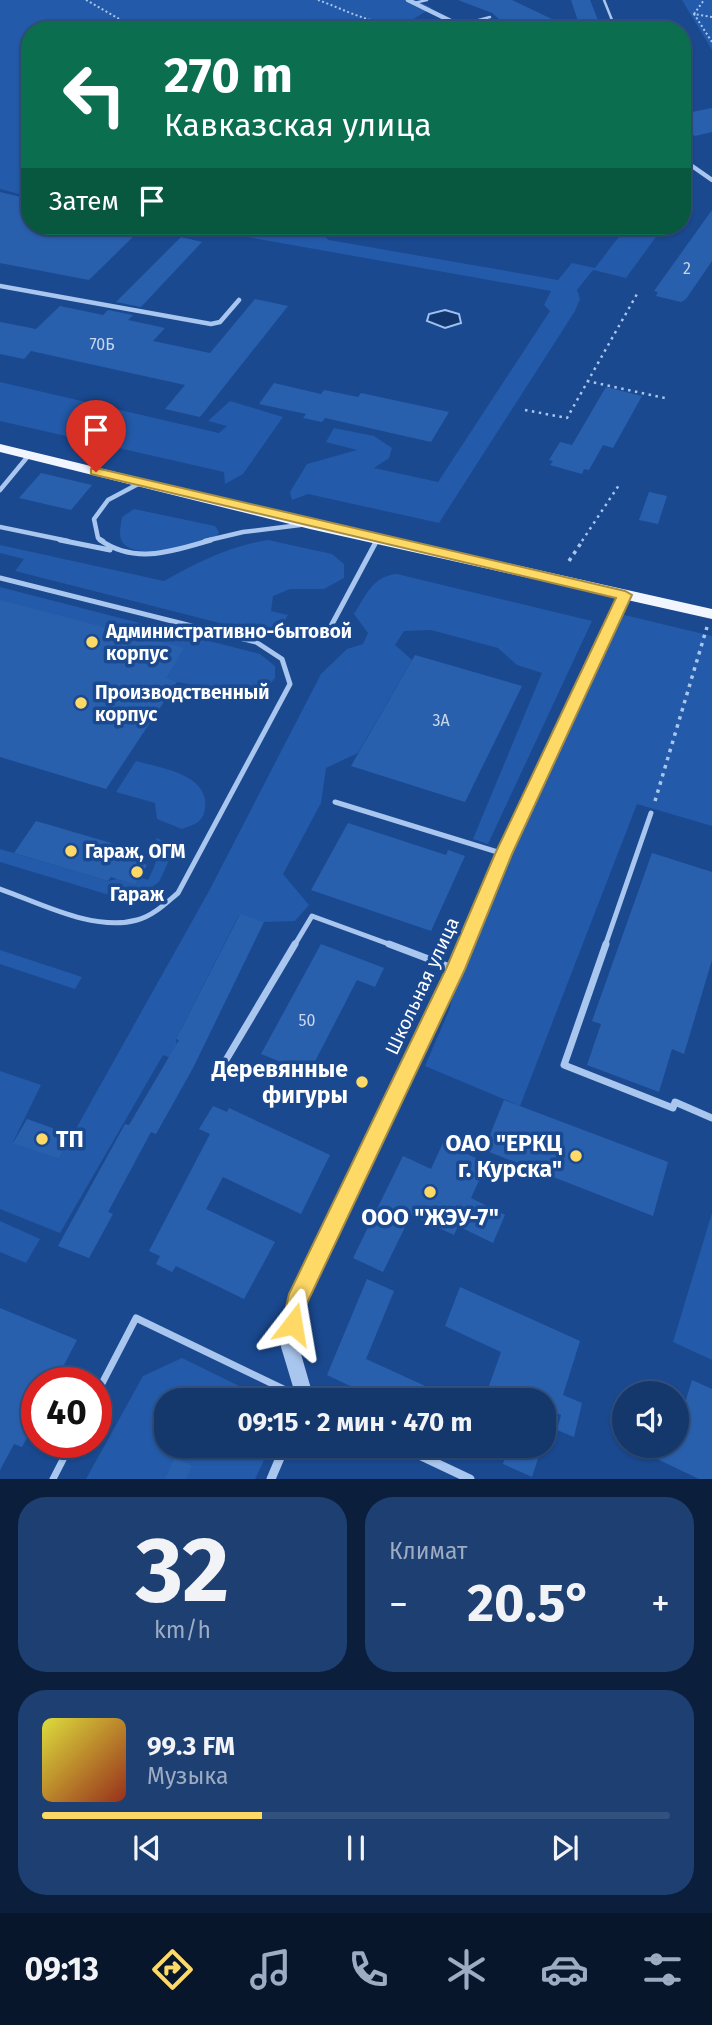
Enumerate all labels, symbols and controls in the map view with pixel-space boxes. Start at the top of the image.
text: 270 m [164,46,293,105]
icon: left [49,49,140,140]
text: Кавказская улица [164,106,432,144]
icon: arrive [133,182,171,220]
text: Затем [49,186,119,217]
house number: 2 [683,259,691,278]
house number: 70Б [89,335,115,354]
pin [66,400,126,472]
icon: arrive [77,411,115,449]
place label: Административно-бытовой корпус [105,620,352,665]
marker: Административно-бытовой корпус [84,634,100,650]
place label: Производственный корпус [95,681,270,726]
marker: Производственный корпус [73,695,89,711]
house number: 3А [432,711,450,730]
place label: Гараж, ОГМ [85,840,186,863]
marker: Гараж, ОГМ [63,843,79,859]
marker: Гараж [129,864,145,880]
place label: Гараж [110,883,165,906]
street label: Школьная улица [380,914,464,1058]
house number: 50 [299,1011,316,1030]
place label: Деревянные фигуры [211,1055,348,1109]
marker: Деревянные фигуры [354,1074,370,1090]
place label: ТП [56,1125,84,1153]
place label: ОАО "ЕРКЦ г. Курска" [446,1129,562,1183]
marker: ТП [34,1131,50,1147]
marker: ОАО "ЕРКЦ г. Курска" [568,1148,584,1164]
marker: ООО "ЖЭУ-7" [422,1184,438,1200]
place label: ООО "ЖЭУ-7" [361,1203,499,1231]
position arrow [256,1287,330,1361]
speed limit sign: 40 [21,1367,112,1458]
map controls [612,1381,689,1458]
button: sound [612,1381,689,1458]
text: 09:15 · 2 мин · 470 m [238,1407,472,1438]
text: 32 [136,1516,229,1625]
text: Климат [389,1537,467,1565]
text: 20.5° [467,1572,592,1635]
text: − [389,1581,408,1627]
text: + [651,1581,670,1627]
text: km/h [154,1616,211,1644]
text: 99.3 FM [147,1731,235,1762]
text: Музыка [147,1762,228,1790]
icon: previous [128,1829,166,1867]
icon: pause [337,1829,375,1867]
icon: next [546,1829,584,1867]
icon: directions [148,1945,197,1994]
icon: music [246,1945,295,1994]
icon: phone [344,1945,393,1994]
icon: climate [442,1945,491,1994]
icon: car [540,1945,589,1994]
icon: filters [638,1945,687,1994]
text: 09:13 [25,1950,99,1988]

